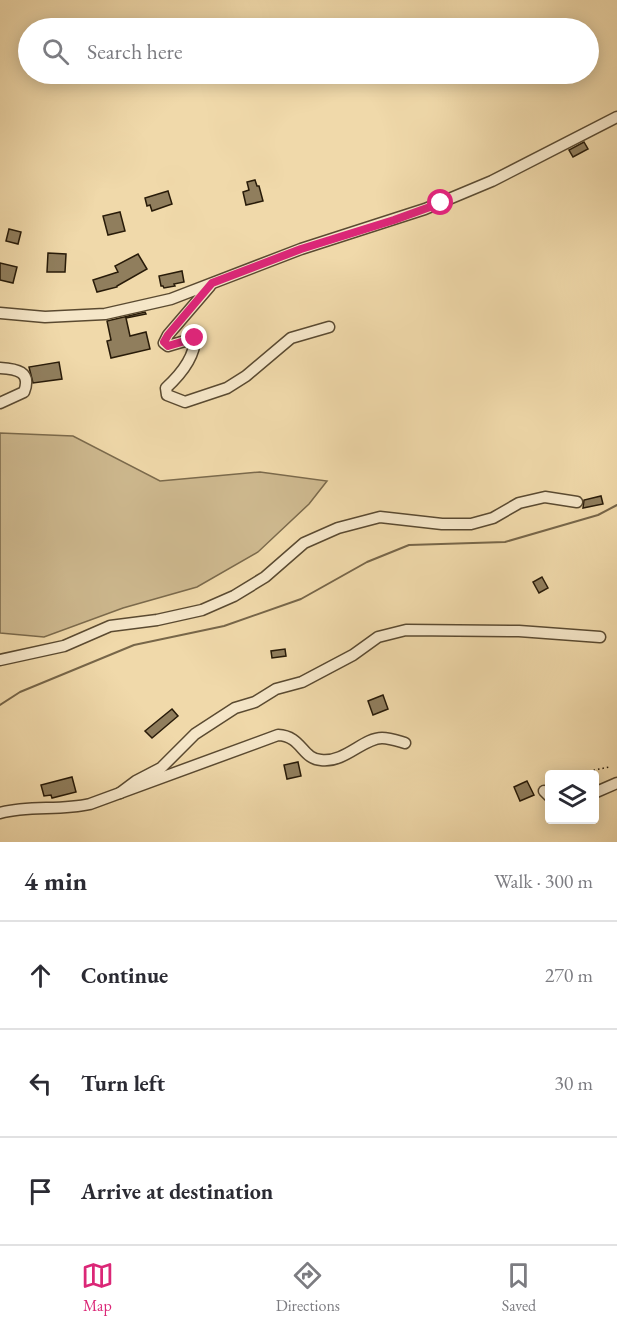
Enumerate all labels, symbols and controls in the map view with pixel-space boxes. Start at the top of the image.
search box [18,18,599,84]
icon: search [39,35,72,68]
text: Search here [87,37,182,66]
route start [427,189,453,215]
route end [181,324,207,350]
map controls [545,770,599,824]
button: layers [545,770,599,824]
text: 4 min [24,864,87,898]
text: Walk · 300 m [494,868,593,894]
icon: ahead [24,959,57,992]
text: Continue [81,961,168,990]
text: 270 m [545,962,593,988]
icon: left [24,1067,57,1100]
text: Turn left [81,1069,165,1098]
text: 30 m [554,1070,593,1096]
icon: arrive [24,1175,57,1208]
text: Arrive at destination [81,1177,273,1206]
tab: Map [81,1259,114,1316]
tab: Directions [276,1259,340,1316]
tab: Saved [502,1259,536,1316]

